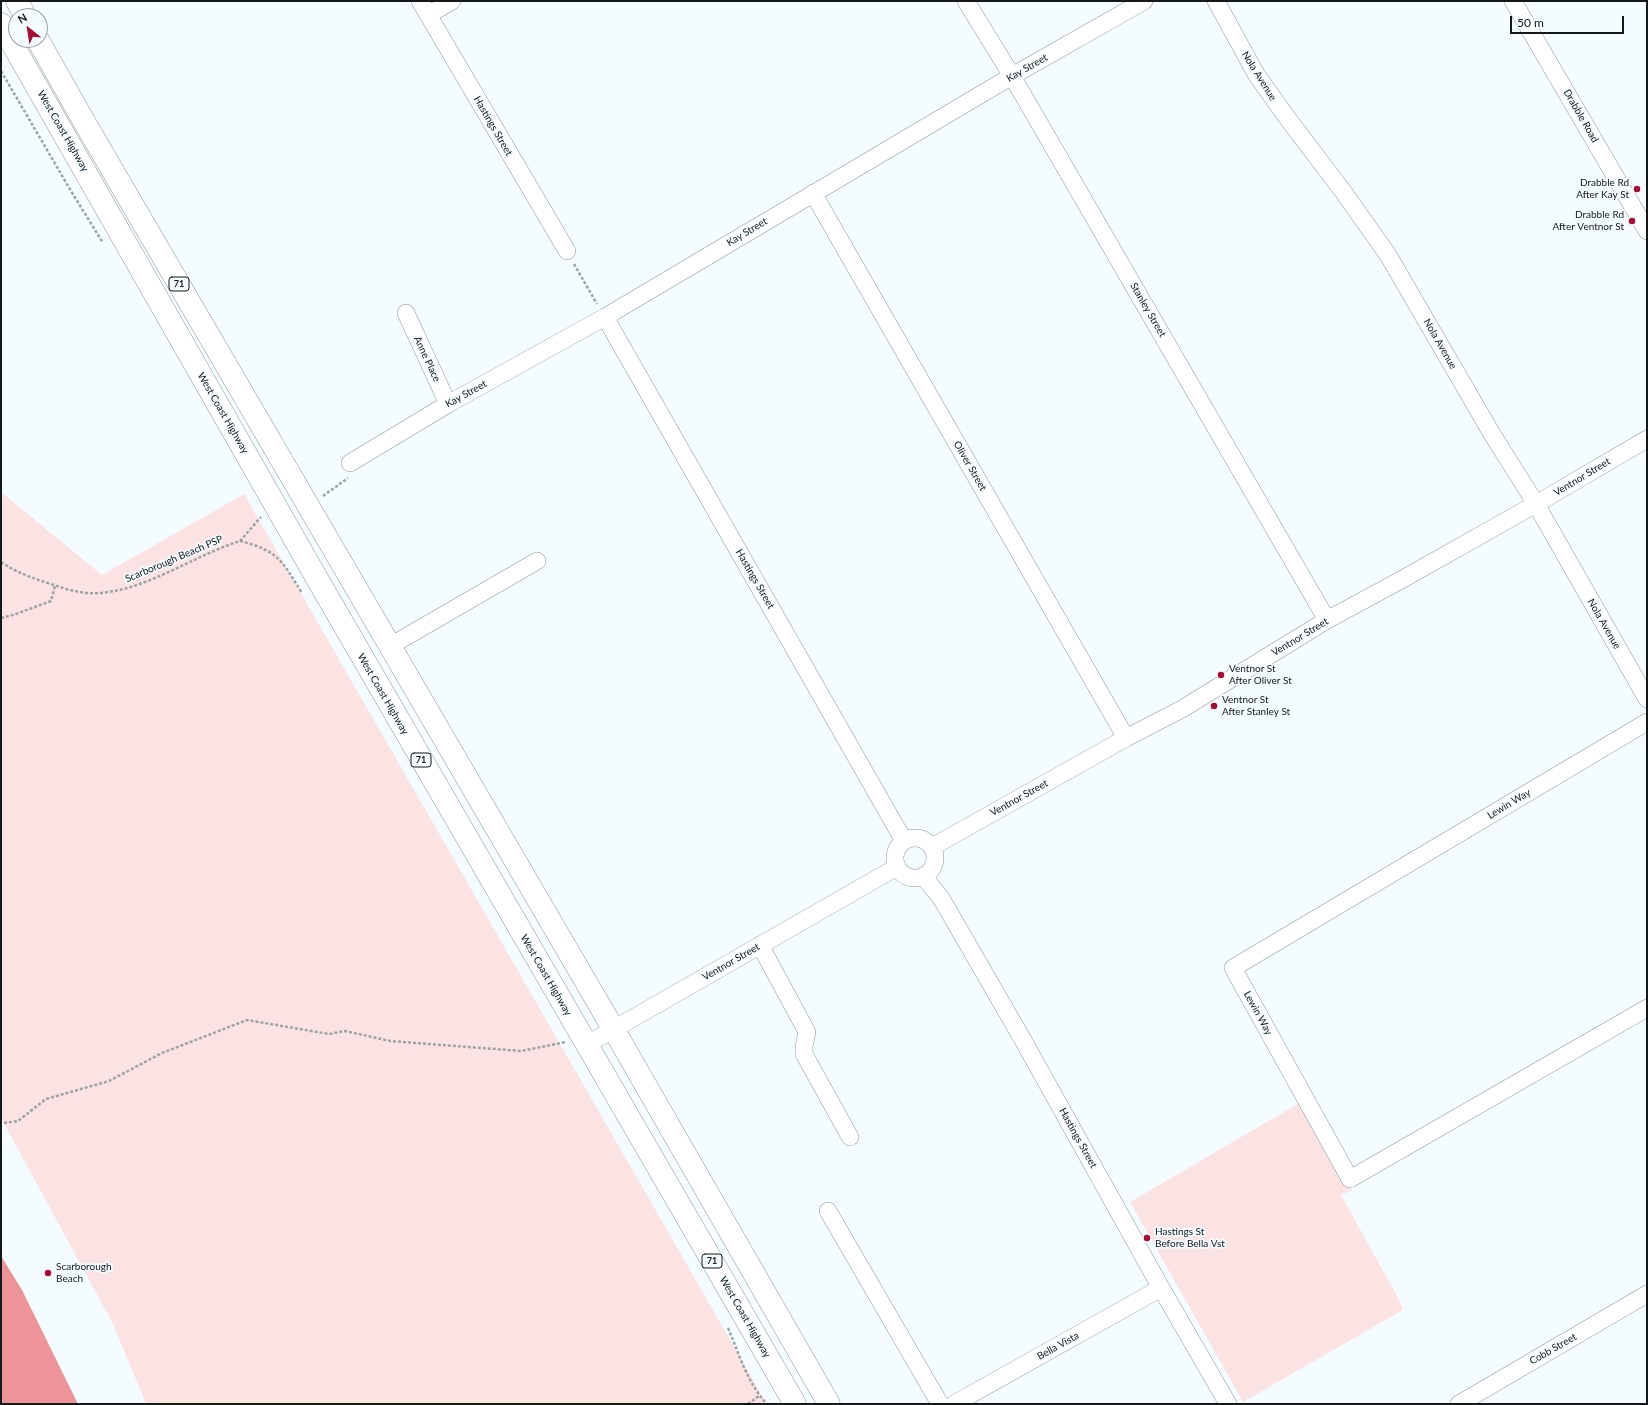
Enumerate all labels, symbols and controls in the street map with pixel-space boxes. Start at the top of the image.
north arrow [8,8,48,48]
scale bar [1512,8,1626,34]
text: N [15,10,29,26]
text: 50 m [1517,15,1544,30]
street label: Nola Avenue [1239,49,1279,103]
street label: Kay Street [1004,51,1050,85]
street label: Drabble Road [1561,87,1601,145]
street label: West Coast Highway [35,88,91,174]
street label: Hastings Street [471,94,515,158]
place label: Drabble Rd After Kay St [1576,177,1629,200]
marker: Drabble Rd After Kay St [1632,184,1642,194]
place label: Drabble Rd After Ventnor St [1553,209,1624,232]
street label: Kay Street [724,215,770,249]
marker: Drabble Rd After Ventnor St [1627,216,1637,226]
road number: 71 [169,277,189,291]
street label: Stanley Street [1128,281,1168,339]
street label: Nola Avenue [1421,317,1459,371]
street label: Anne Place [411,334,443,384]
street label: West Coast Highway [195,370,251,456]
street label: Kay Street [443,378,489,410]
street label: Oliver Street [951,439,989,493]
street label: Ventnor Street [1551,455,1613,499]
street label: Scarborough Beach PSP [123,533,225,585]
street label: Hastings Street [733,547,777,611]
street label: Nola Avenue [1585,597,1623,651]
street label: Ventnor Street [1269,615,1331,659]
street label: West Coast Highway [355,651,411,737]
place label: Ventnor St After Oliver St [1229,663,1292,686]
marker: Ventnor St After Oliver St [1216,670,1226,680]
place label: Ventnor St After Stanley St [1222,694,1290,718]
marker: Ventnor St After Stanley St [1209,701,1219,711]
road number: 71 [411,753,431,767]
street label: Ventnor Street [988,777,1050,819]
street label: Lewin Way [1485,786,1533,822]
street label: West Coast Highway [518,932,574,1018]
street label: Ventnor Street [700,941,762,983]
street label: Lewin Way [1241,989,1275,1037]
street label: Hastings Street [1057,1106,1099,1170]
place label: Hastings St Before Bella Vst [1155,1226,1225,1250]
marker: Hastings St Before Bella Vst [1142,1233,1152,1243]
road number: 71 [702,1254,722,1268]
place label: Scarborough Beach [56,1261,112,1284]
marker: Scarborough Beach [43,1268,53,1278]
street label: West Coast Highway [717,1274,773,1360]
street label: Bella Vista [1035,1330,1081,1362]
street label: Cobb Street [1527,1331,1579,1367]

